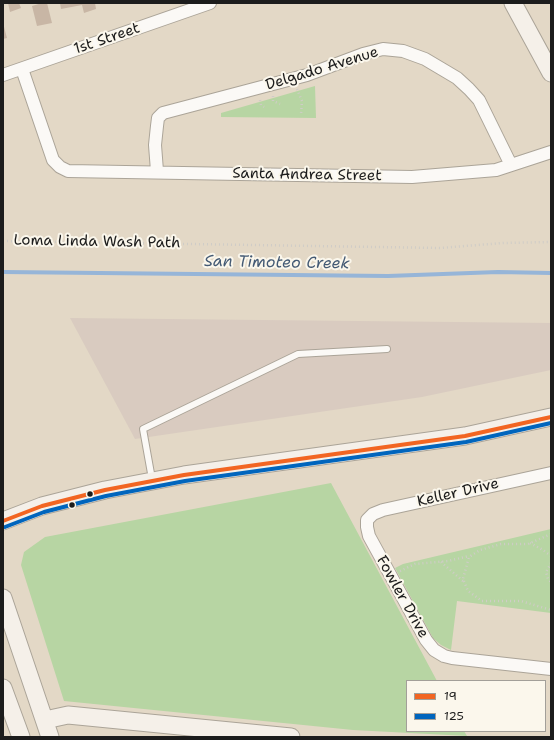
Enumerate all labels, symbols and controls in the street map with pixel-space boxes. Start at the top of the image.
street label: 1st Street [72,19,142,59]
street label: Delgado Avenue [263,43,381,95]
street label: Santa Andrea Street [232,165,382,185]
street label: Loma Linda Wash Path [13,232,181,252]
water label: San Timoteo Creek [204,252,350,274]
street label: Keller Drive [415,475,501,511]
unlabelled marker [85,489,95,499]
unlabelled marker [67,500,77,510]
street label: Fowler Drive [372,553,432,641]
legend [406,680,546,732]
text: 19 [444,688,457,704]
text: 125 [444,708,464,724]

